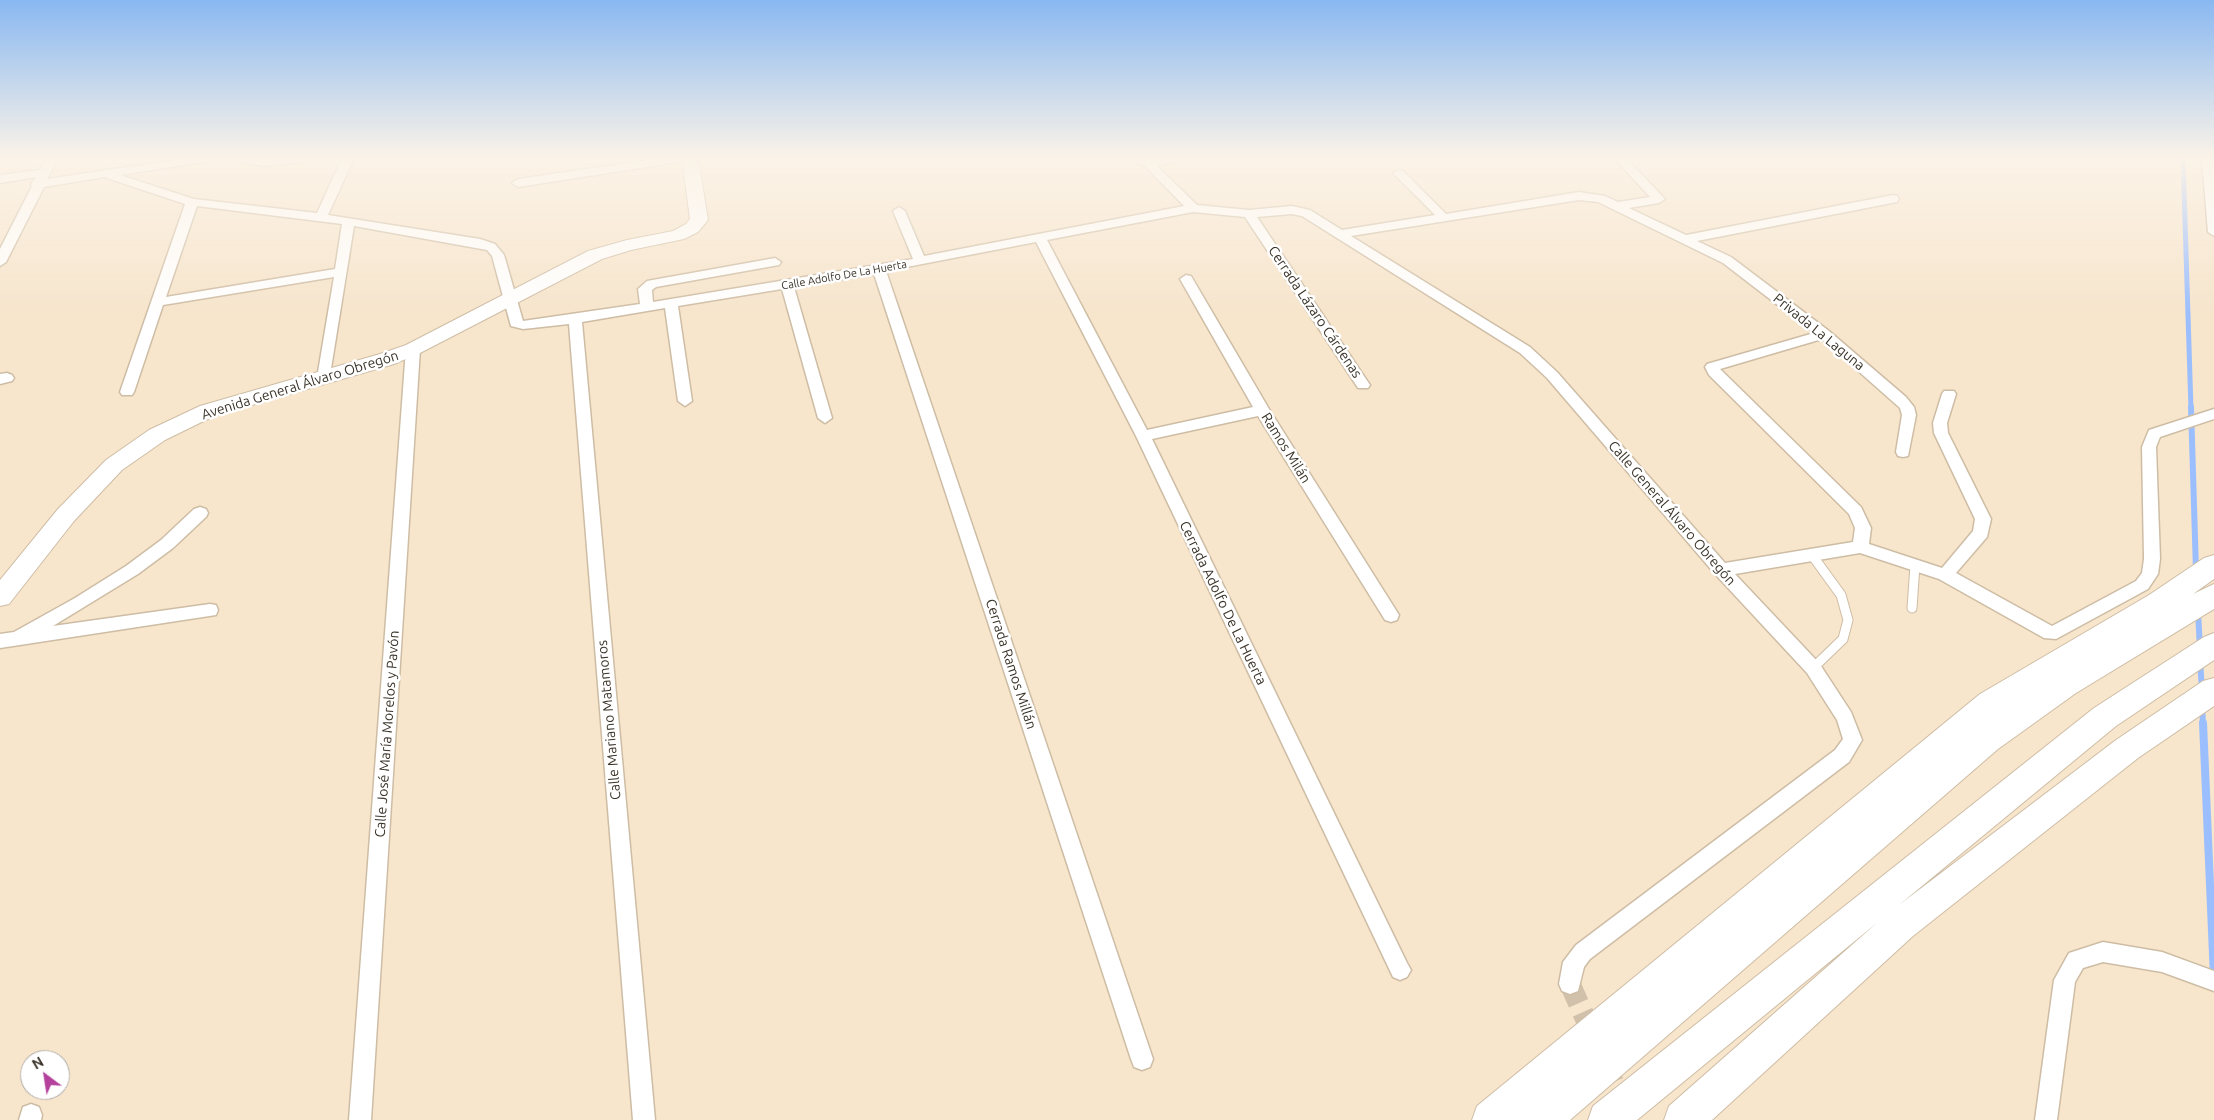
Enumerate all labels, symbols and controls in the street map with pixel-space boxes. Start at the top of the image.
street label: Cerrada Lázaro Cárdenas [1265,243,1365,381]
street label: Calle Adolfo De La Huerta [780,257,908,293]
street label: Privada La Laguna [1770,290,1868,374]
street label: Avenida General Álvaro Obregón [199,347,401,423]
street label: Ramos Milán [1258,410,1314,486]
street label: Calle General Álvaro Obregón [1605,437,1739,589]
street label: Cerrada Adolfo De La Huerta [1176,518,1270,688]
street label: Cerrada Ramos Millán [982,597,1040,731]
street label: Calle José María Morelos y Pavón [371,630,403,838]
street label: Calle Mariano Matamoros [594,639,624,801]
north arrow [20,1050,70,1100]
text: N [29,1053,46,1073]

